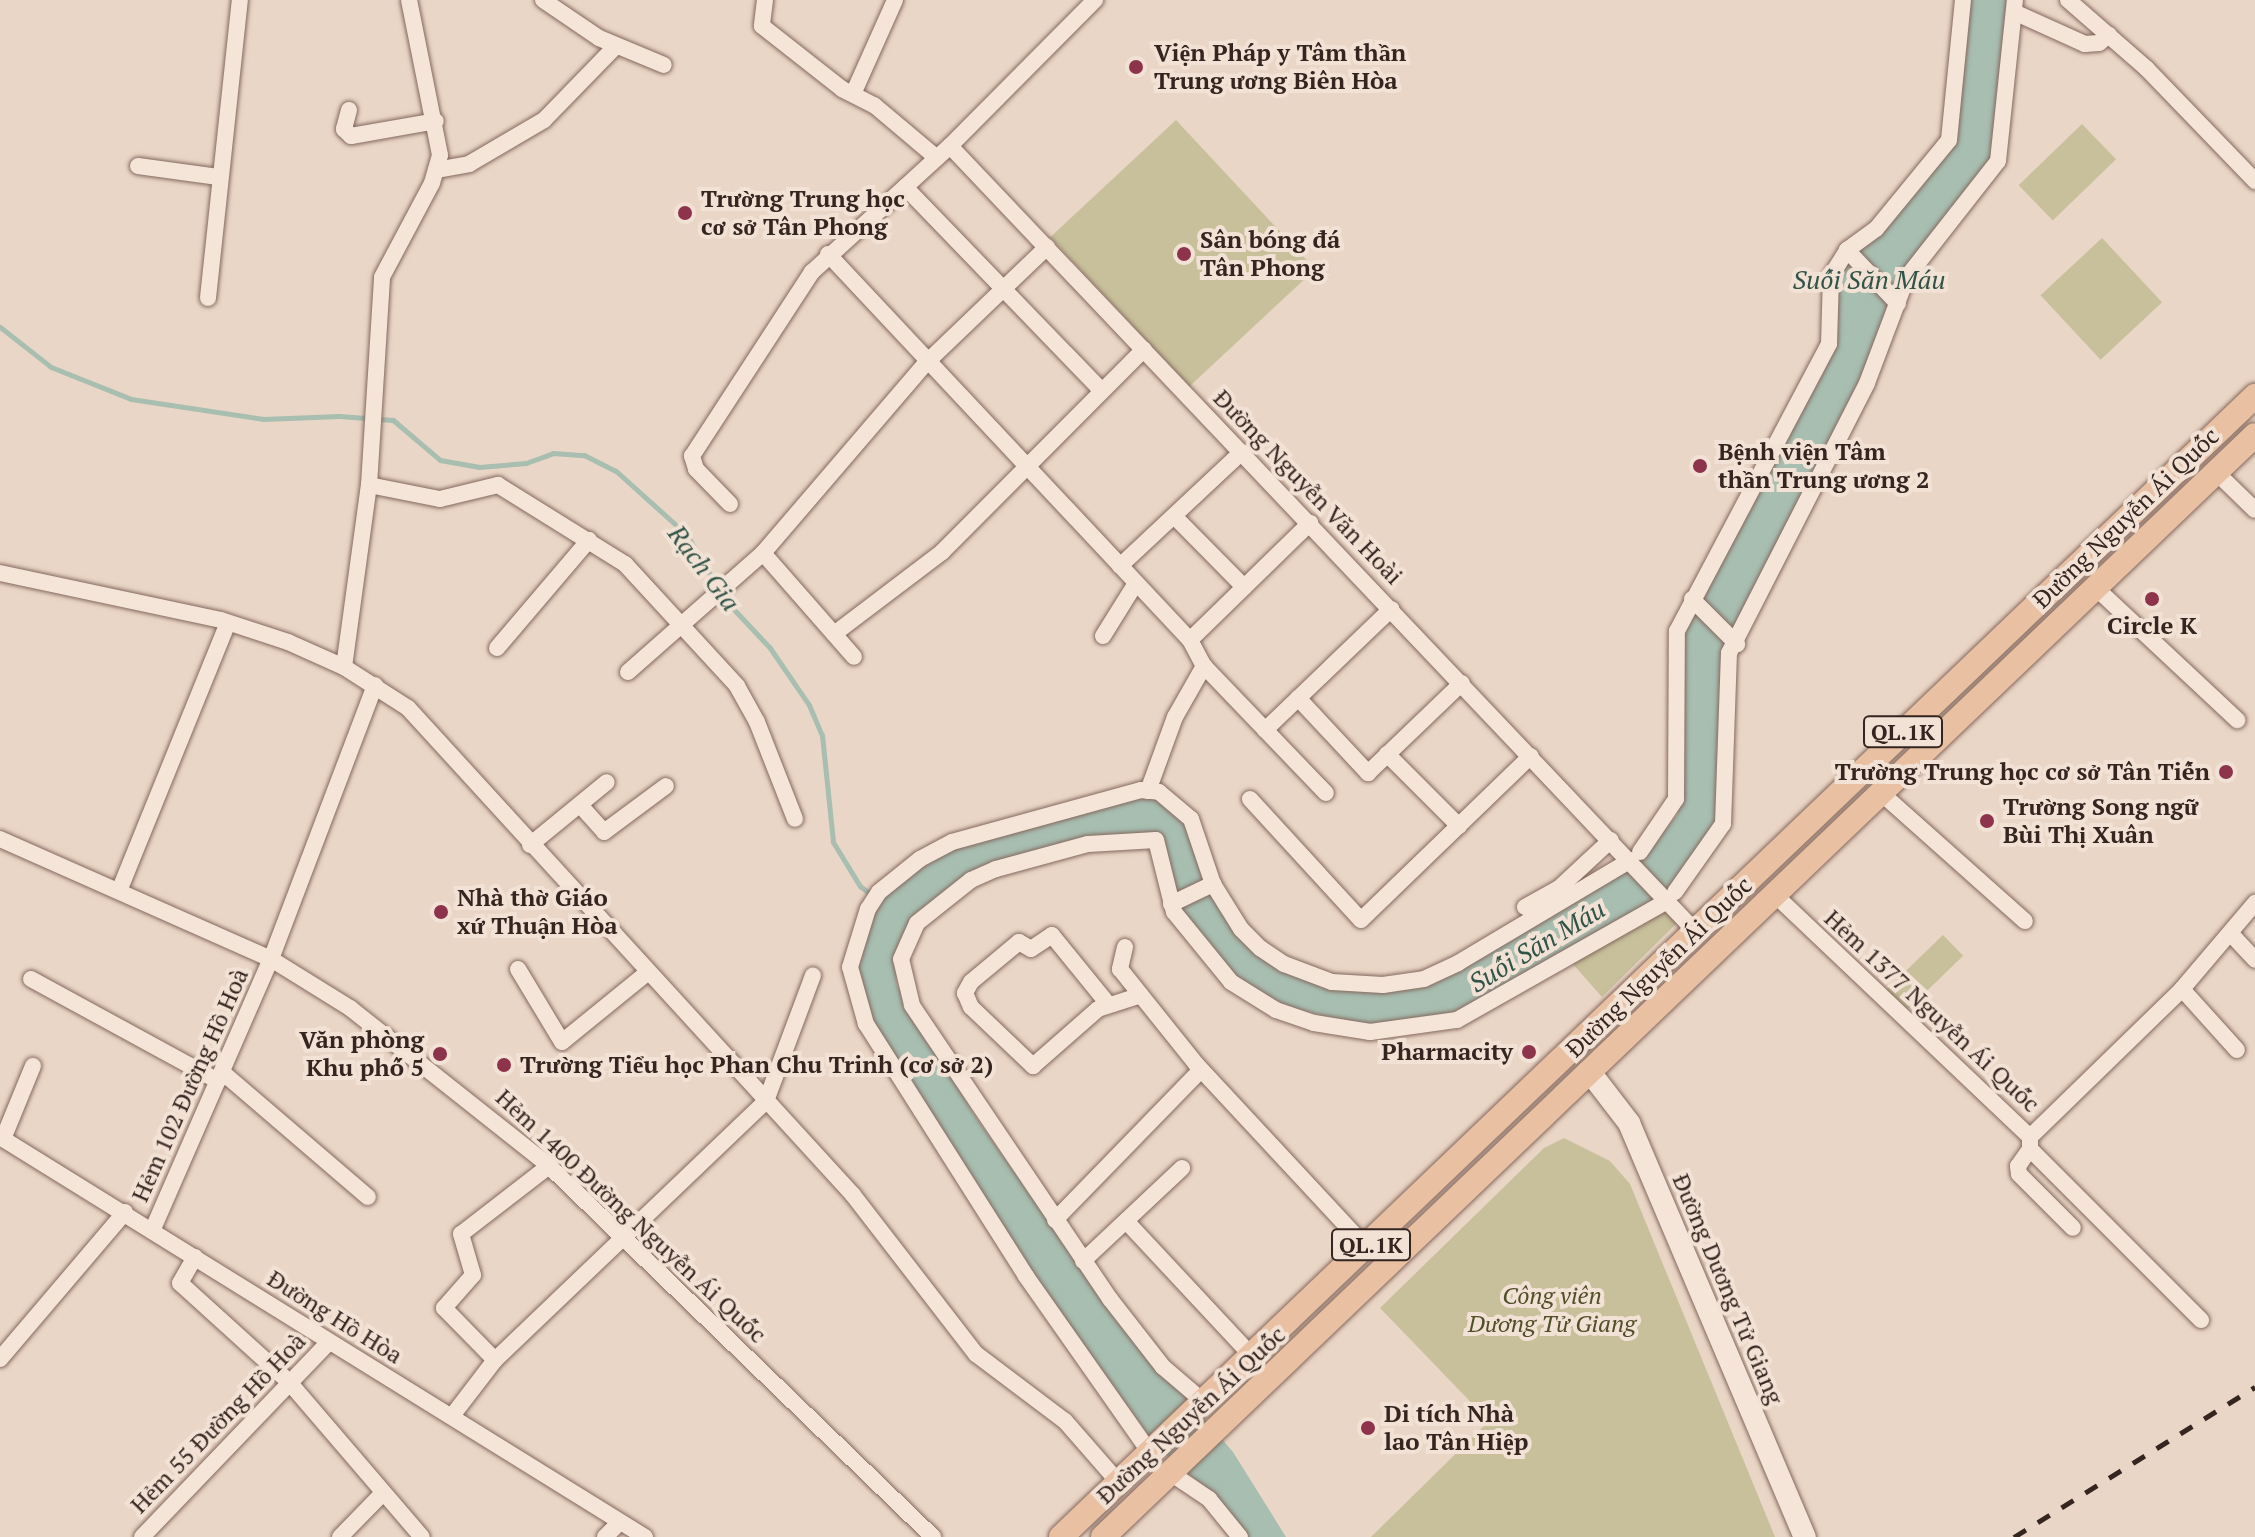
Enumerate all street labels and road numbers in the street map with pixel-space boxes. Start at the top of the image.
street label: Đường Nguyễn Văn Hoài [1207,383,1409,591]
street label: Đường Nguyễn Ái Quốc [2027,422,2225,614]
road number: QL.1K [1863,714,1943,750]
street label: Đường Nguyễn Ái Quốc [1560,871,1758,1063]
street label: Hẻm 1377 Nguyễn Ái Quốc [1818,904,2046,1118]
street label: Hẻm 102 Đường Hồ Hoà [126,964,254,1206]
street label: Hẻm 1400 Đường Nguyễn Ái Quốc [490,1083,772,1349]
street label: Đường Dương Tử Giang [1666,1170,1790,1408]
road number: QL.1K [1331,1227,1411,1263]
street label: Đường Hồ Hòa [262,1264,408,1370]
street label: Đường Nguyễn Ái Quốc [1091,1320,1291,1510]
street label: Hẻm 55 Đường Hồ Hoà [124,1327,312,1519]

